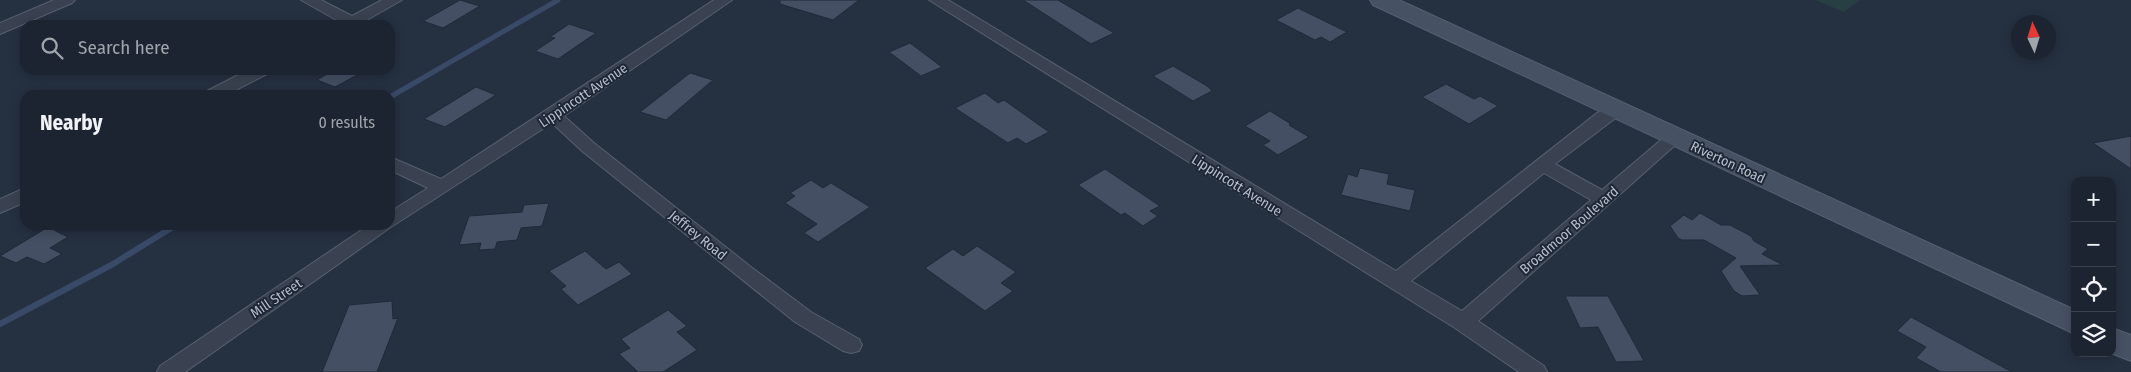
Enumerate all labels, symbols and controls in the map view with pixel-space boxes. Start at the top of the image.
north arrow [2011,15,2056,60]
search box [20,20,395,75]
icon: search [38,34,66,62]
text: Search here [78,36,170,59]
street label: Lippincott Avenue [536,59,631,131]
text: Nearby [40,110,102,136]
text: 0 results [318,113,375,132]
street label: Riverton Road [1688,138,1768,187]
street label: Lippincott Avenue [1188,151,1285,220]
map controls [2071,177,2116,357]
button: + [2071,177,2116,222]
street label: Broadmoor Boulevard [1517,183,1622,278]
street label: Jeffrey Road [665,207,730,264]
button: − [2071,222,2116,267]
button: locate [2071,267,2116,312]
street label: Mill Street [247,275,306,322]
button: layers [2071,312,2116,357]

